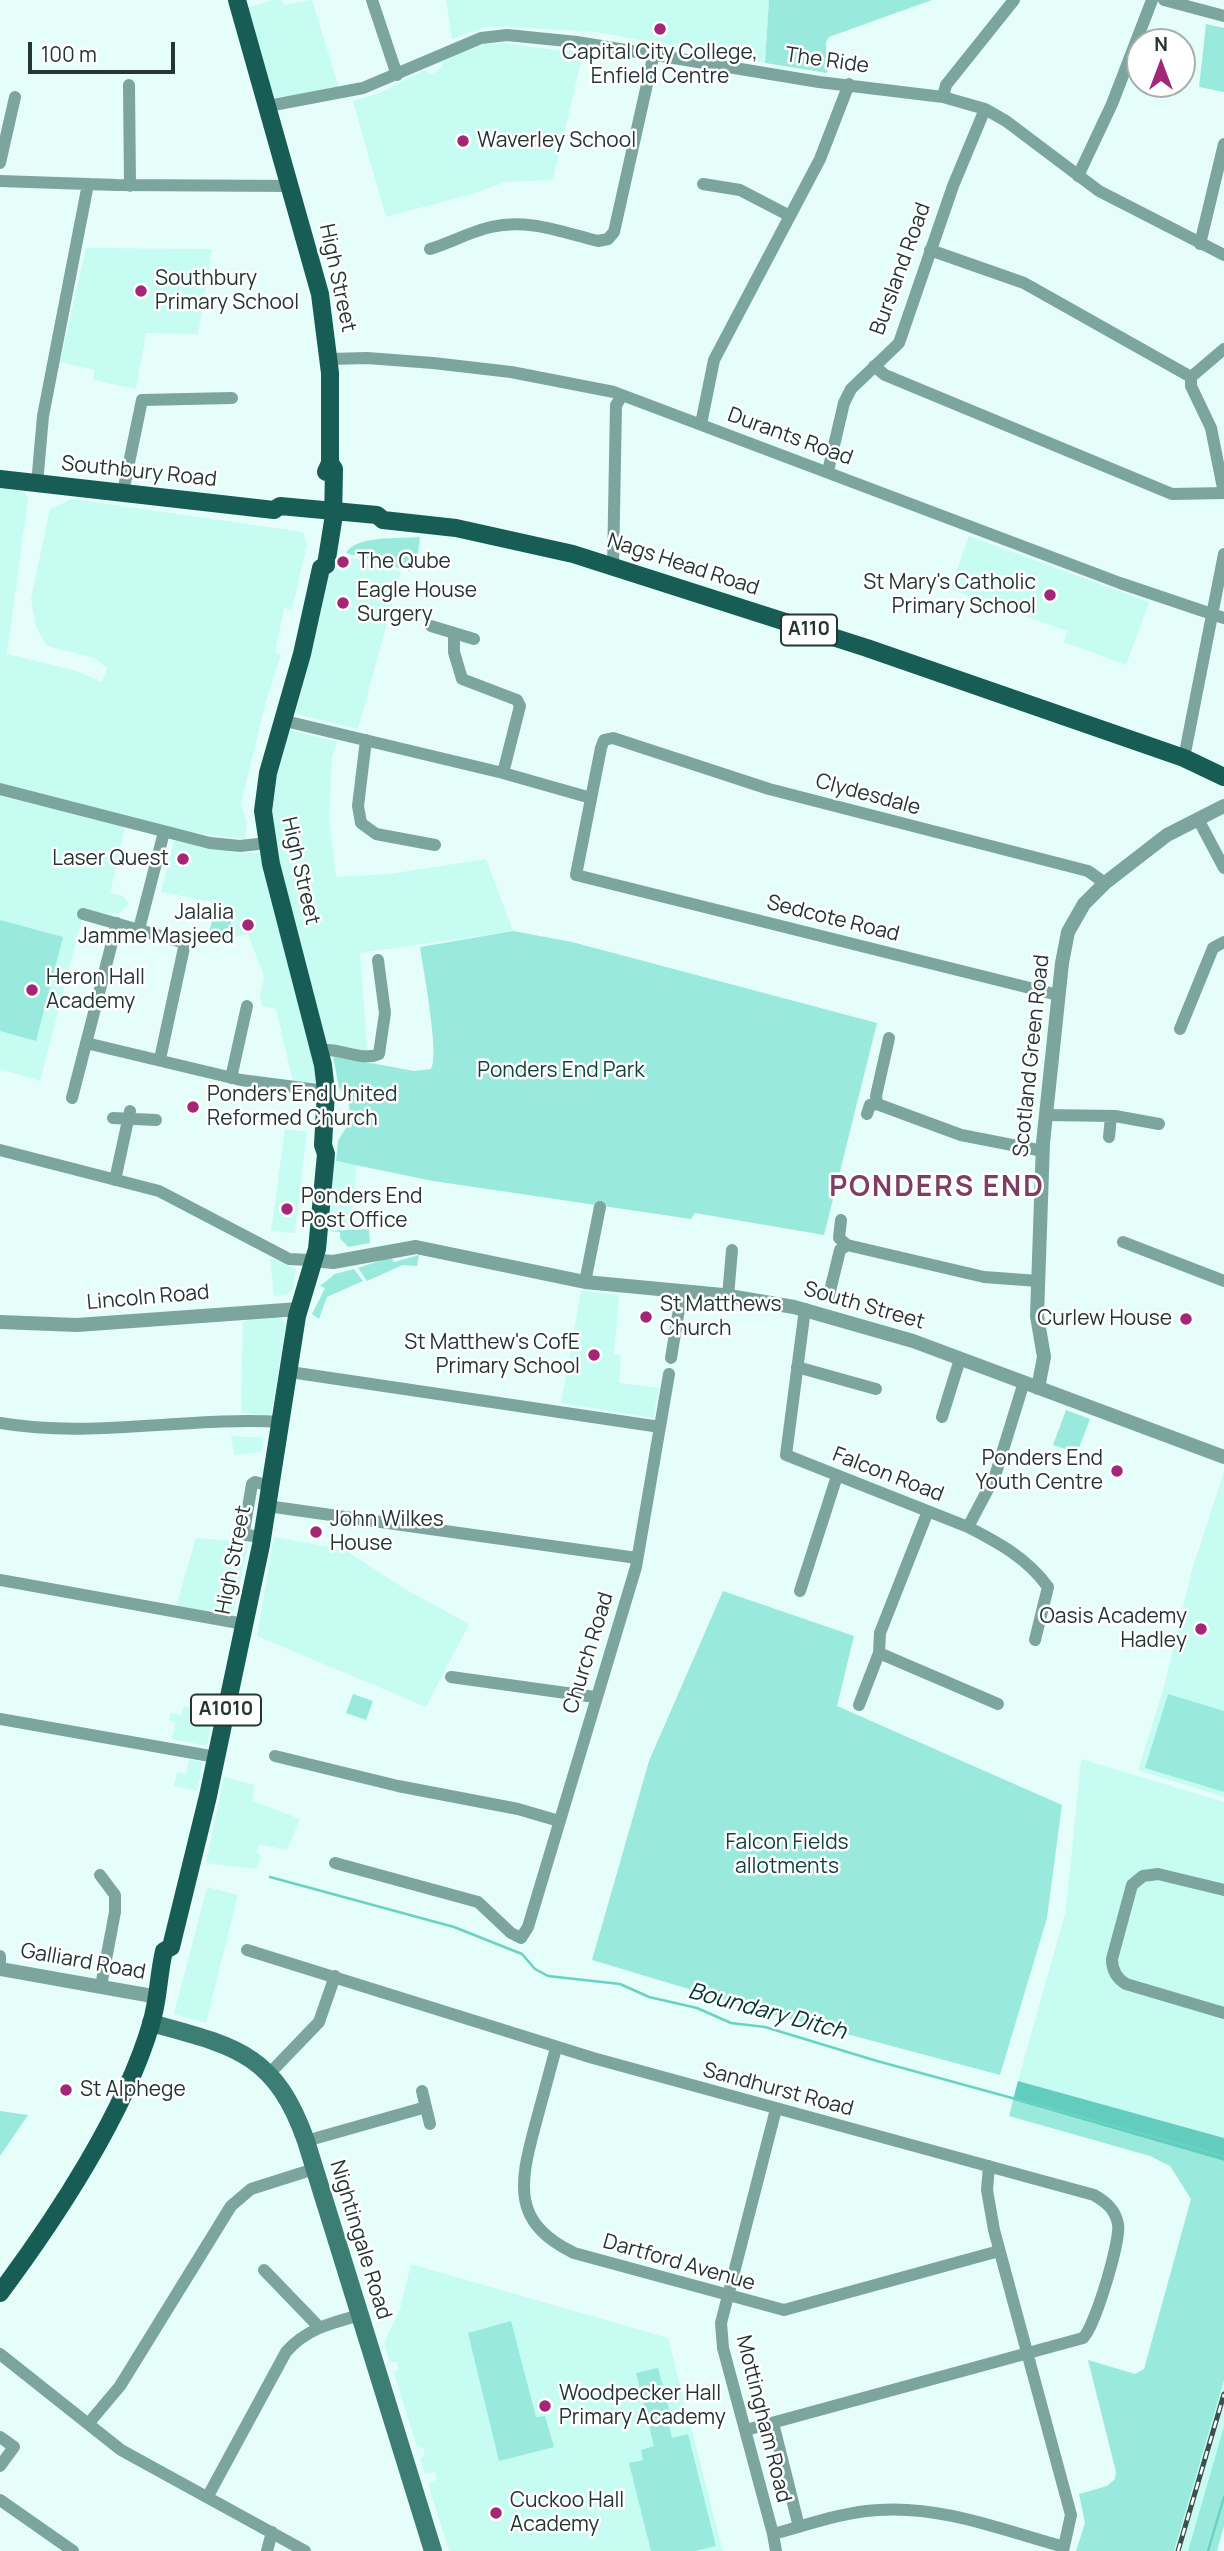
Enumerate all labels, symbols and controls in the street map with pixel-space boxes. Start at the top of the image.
marker: Capital City College, Enfield Centre [652,21,668,37]
scale bar [32,28,178,72]
north arrow [1126,28,1196,98]
text: N [1154,31,1168,57]
text: 100 m [41,40,97,68]
place label: Capital City College, Enfield Centre [562,40,758,90]
street label: The Ride [783,43,871,79]
place label: Waverley School [477,128,636,154]
marker: Waverley School [455,133,471,149]
street label: Bursland Road [865,199,937,339]
street label: High Street [313,222,361,334]
place label: Southbury Primary School [155,266,299,316]
marker: Southbury Primary School [133,283,149,299]
street label: Durants Road [724,403,856,471]
street label: Southbury Road [60,451,218,493]
street label: Nags Head Road [604,529,762,601]
place label: The Qube [357,549,451,575]
marker: The Qube [335,554,351,570]
place label: St Mary's Catholic Primary School [863,570,1036,620]
place label: Eagle House Surgery [357,578,477,628]
marker: St Mary's Catholic Primary School [1042,587,1058,603]
marker: Eagle House Surgery [335,595,351,611]
road number: A110 [781,614,837,646]
street label: Clydesdale [813,769,923,821]
street label: High Street [275,815,325,927]
place label: Laser Quest [52,846,169,872]
marker: Laser Quest [175,851,191,867]
street label: Sedcote Road [764,890,902,948]
place label: Jalalia Jamme Masjeed [78,900,234,950]
marker: Jalalia Jamme Masjeed [240,917,256,933]
street label: Scotland Green Road [1009,953,1055,1159]
place label: Heron Hall Academy [46,965,145,1015]
marker: Heron Hall Academy [24,982,40,998]
park label: Ponders End Park [477,1058,645,1084]
place label: Ponders End United Reformed Church [207,1082,397,1132]
marker: Ponders End United Reformed Church [185,1099,201,1115]
district label: PONDERS END [831,1171,1043,1205]
place label: Ponders End Post Office [301,1184,422,1234]
marker: Ponders End Post Office [279,1201,295,1217]
street label: South Street [801,1277,927,1335]
street label: Lincoln Road [86,1280,210,1316]
place label: St Matthews Church [660,1292,781,1342]
place label: Curlew House [1037,1306,1172,1332]
marker: St Matthews Church [638,1309,654,1325]
marker: Curlew House [1178,1311,1194,1327]
place label: St Matthew's CofE Primary School [404,1330,580,1380]
marker: St Matthew's CofE Primary School [586,1347,602,1363]
street label: Falcon Road [829,1442,947,1508]
place label: Ponders End Youth Centre [976,1446,1103,1496]
marker: Ponders End Youth Centre [1109,1463,1125,1479]
street label: High Street [211,1504,257,1616]
place label: John Wilkes House [330,1507,444,1557]
marker: John Wilkes House [308,1524,324,1540]
street label: Church Road [559,1589,619,1717]
place label: Oasis Academy Hadley [1040,1604,1187,1654]
marker: Oasis Academy Hadley [1193,1621,1209,1637]
road number: A1010 [191,1694,261,1726]
park label: Falcon Fields allotments [725,1830,849,1880]
street label: Galliard Road [18,1939,148,1985]
water label: Boundary Ditch [685,1978,849,2046]
street label: Sandhurst Road [700,2058,856,2122]
place label: St Alphege [80,2077,186,2103]
marker: St Alphege [58,2082,74,2098]
street label: Nightingale Road [324,2157,396,2323]
street label: Dartford Avenue [600,2229,758,2297]
street label: Mottingham Road [730,2333,796,2505]
place label: Woodpecker Hall Primary Academy [559,2381,726,2431]
marker: Woodpecker Hall Primary Academy [537,2398,553,2414]
place label: Cuckoo Hall Academy [510,2488,624,2538]
marker: Cuckoo Hall Academy [488,2505,504,2521]

